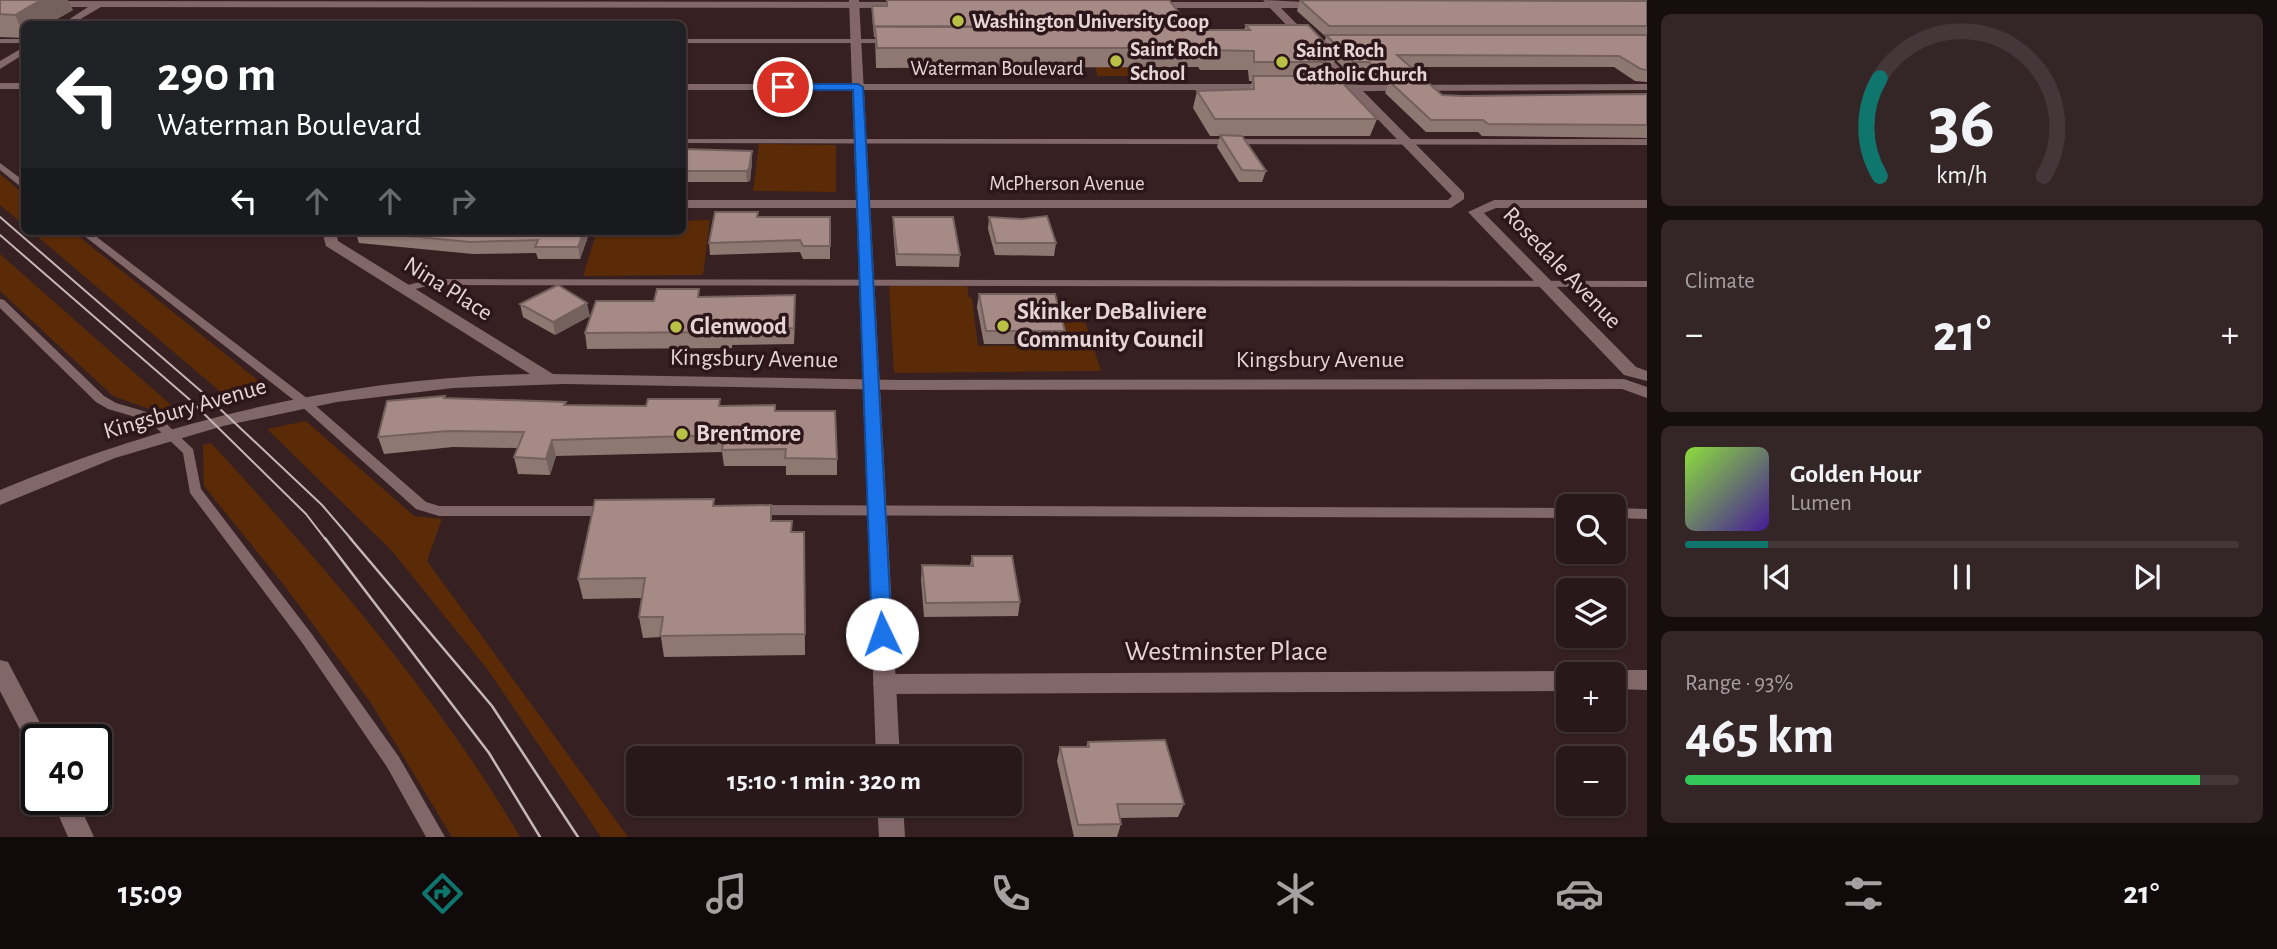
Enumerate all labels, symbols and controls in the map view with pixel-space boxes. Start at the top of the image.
place label: Washington University Coop [972,11,1209,32]
marker: Washington University Coop [950,13,966,29]
place label: Saint Roch School [1130,39,1218,84]
place label: Saint Roch Catholic Church [1296,40,1427,85]
icon: left [42,49,133,140]
text: 290 m [157,51,276,100]
marker: Saint Roch School [1108,53,1124,69]
marker: Saint Roch Catholic Church [1274,54,1290,70]
pin [753,57,813,117]
street label: Waterman Boulevard [910,58,1084,79]
icon: arrive [764,68,802,106]
text: 36 [1929,88,1995,161]
text: Waterman Boulevard [157,109,421,141]
text: km/h [1936,163,1988,188]
street label: McPherson Avenue [989,173,1145,194]
icon: left [225,182,263,220]
icon: ahead [298,182,336,220]
icon: ahead [371,182,409,220]
icon: right [444,182,482,220]
street label: Rosedale Avenue [1498,203,1626,333]
street label: Nina Place [399,252,497,326]
text: Climate [1685,270,1755,293]
place label: Skinker DeBaliviere Community Council [1017,300,1207,352]
text: 21° [1933,308,1991,360]
place label: Glenwood [690,315,787,339]
text: − [1685,316,1703,354]
text: + [2221,316,2239,354]
marker: Skinker DeBaliviere Community Council [995,318,1011,334]
marker: Glenwood [668,319,684,335]
street label: Kingsbury Avenue [670,346,838,372]
street label: Kingsbury Avenue [1236,348,1404,372]
street label: Kingsbury Avenue [101,374,269,444]
place label: Brentmore [696,422,801,446]
marker: Brentmore [674,426,690,442]
text: Golden Hour [1790,461,1921,487]
text: Lumen [1790,492,1852,515]
map controls [1556,494,1626,816]
button: search [1556,494,1626,564]
icon: previous [1758,558,1796,596]
icon: pause [1943,558,1981,596]
icon: next [2128,558,2166,596]
button: layers [1556,578,1626,648]
position arrow [845,597,919,671]
street label: Westminster Place [1124,638,1328,666]
button: + [1556,662,1626,732]
text: Range · 93% [1685,672,1793,695]
text: 465 km [1685,710,1834,762]
speed limit sign: 40 [21,724,112,815]
button: − [1556,746,1626,816]
text: 15:10 · 1 min · 320 m [727,768,921,794]
icon: directions [418,869,467,918]
icon: music [702,869,751,918]
icon: phone [986,869,1035,918]
icon: climate [1271,869,1320,918]
icon: car [1555,869,1604,918]
icon: filters [1839,869,1888,918]
text: 15:09 [118,877,182,909]
text: 21° [2123,877,2159,909]

